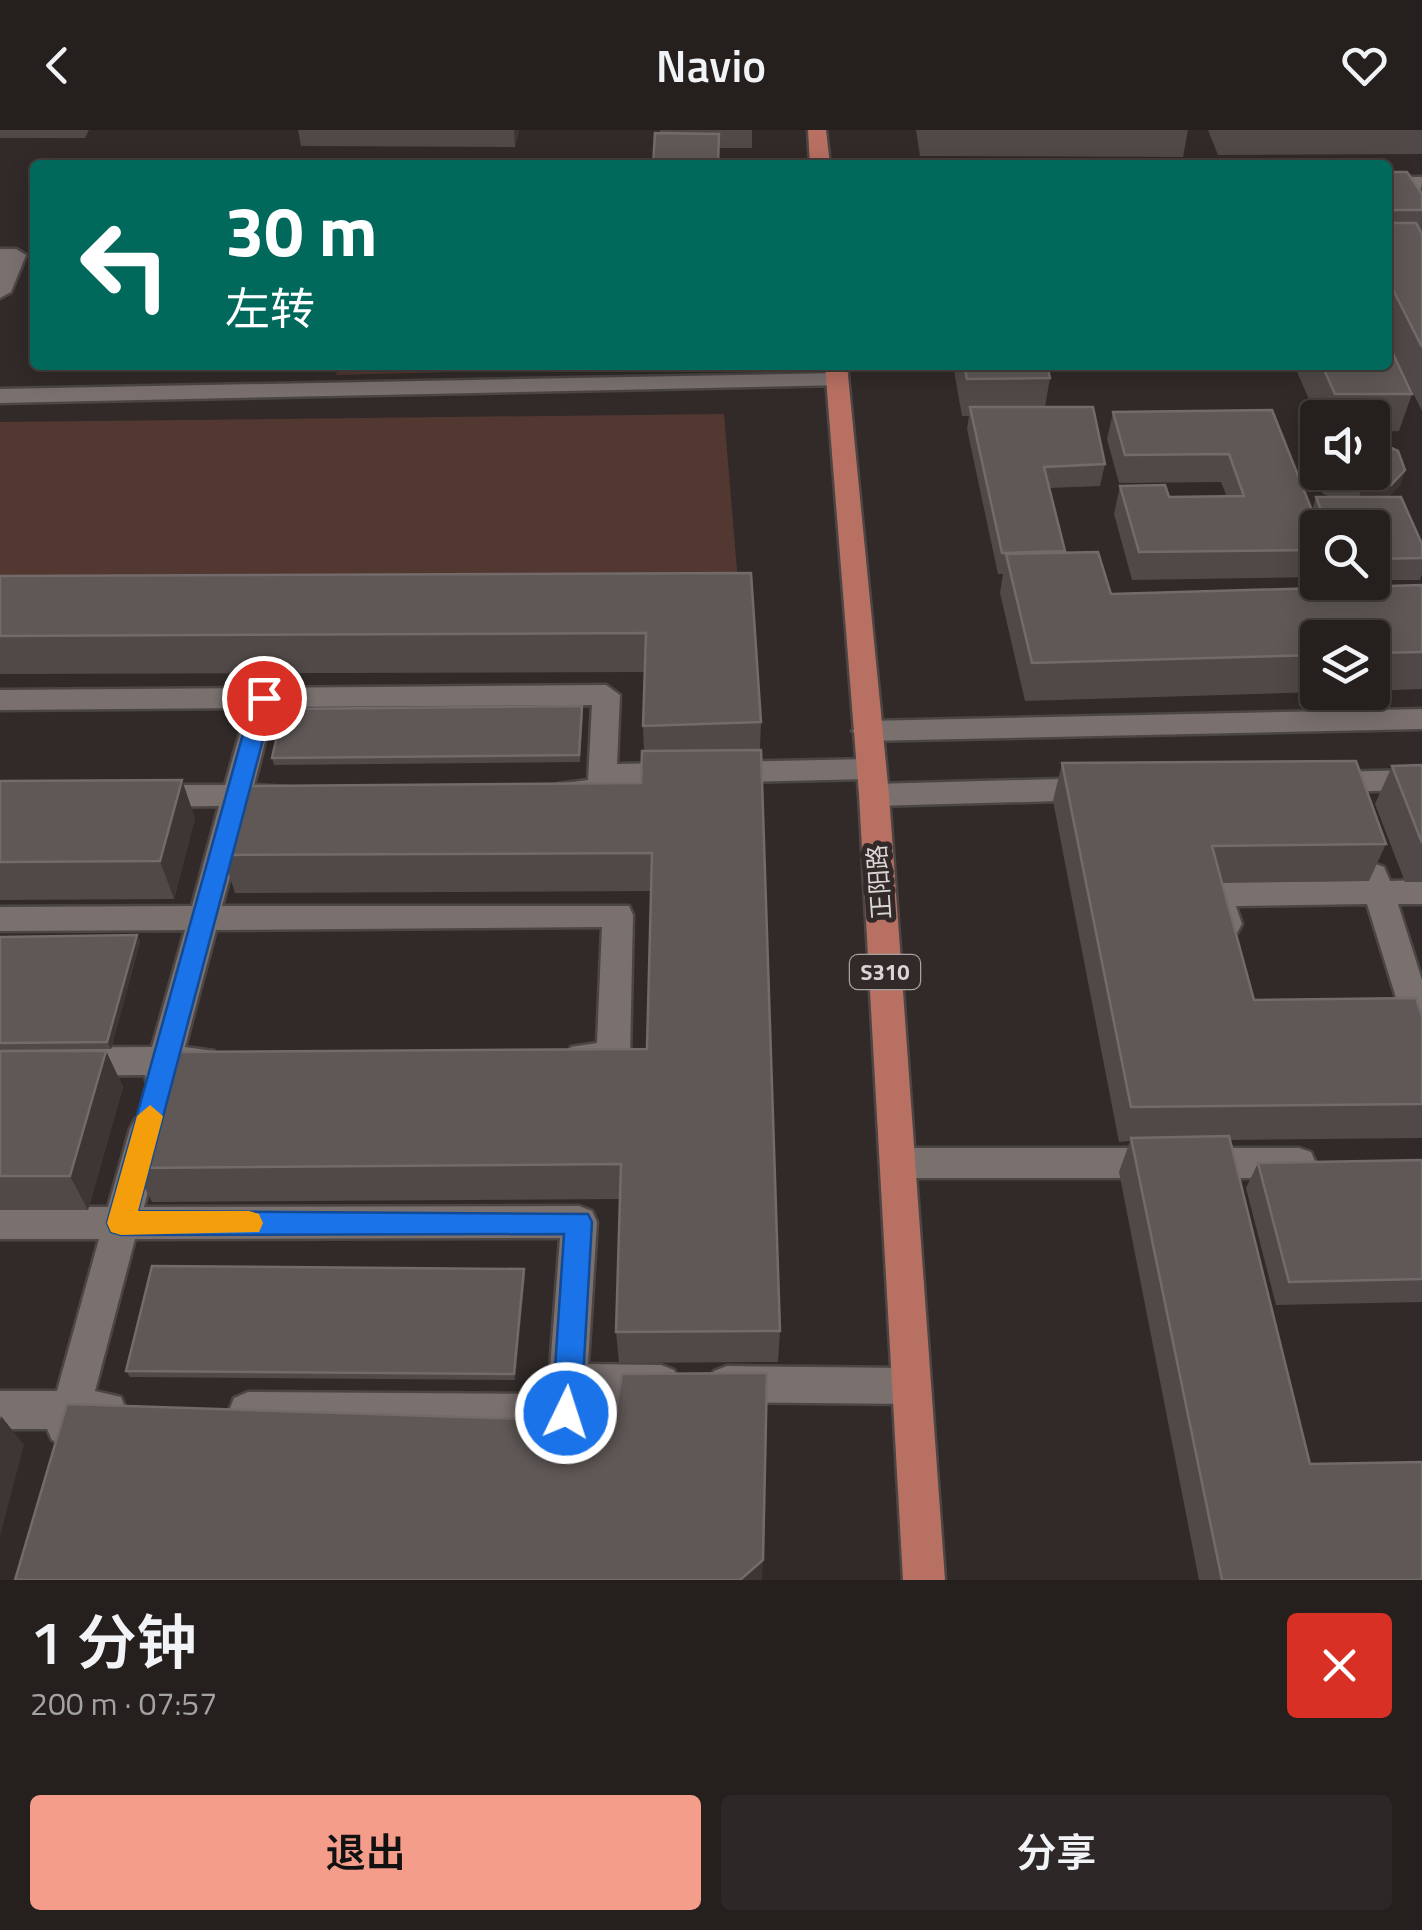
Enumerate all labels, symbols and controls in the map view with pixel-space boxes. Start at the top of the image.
text: Navio [656,31,766,99]
icon: back [30,38,85,93]
icon: heart [1337,38,1392,93]
text: 30 m [225,177,378,283]
icon: left [60,200,190,330]
text: 左转 [225,274,315,342]
map controls [1300,400,1390,710]
button: sound [1300,400,1390,490]
button: search [1300,510,1390,600]
button: layers [1300,620,1390,710]
pin [222,656,307,741]
icon: arrive [237,671,292,726]
street label: 正阳路 [857,843,901,921]
road number: S310 [850,955,920,989]
position arrow [514,1361,618,1465]
text: 1 分钟 [30,1596,197,1687]
button: close [1287,1613,1392,1718]
text: 200 m · 07:57 [30,1679,217,1727]
button: 退出 [30,1795,701,1910]
button: 分享 [721,1795,1392,1910]

